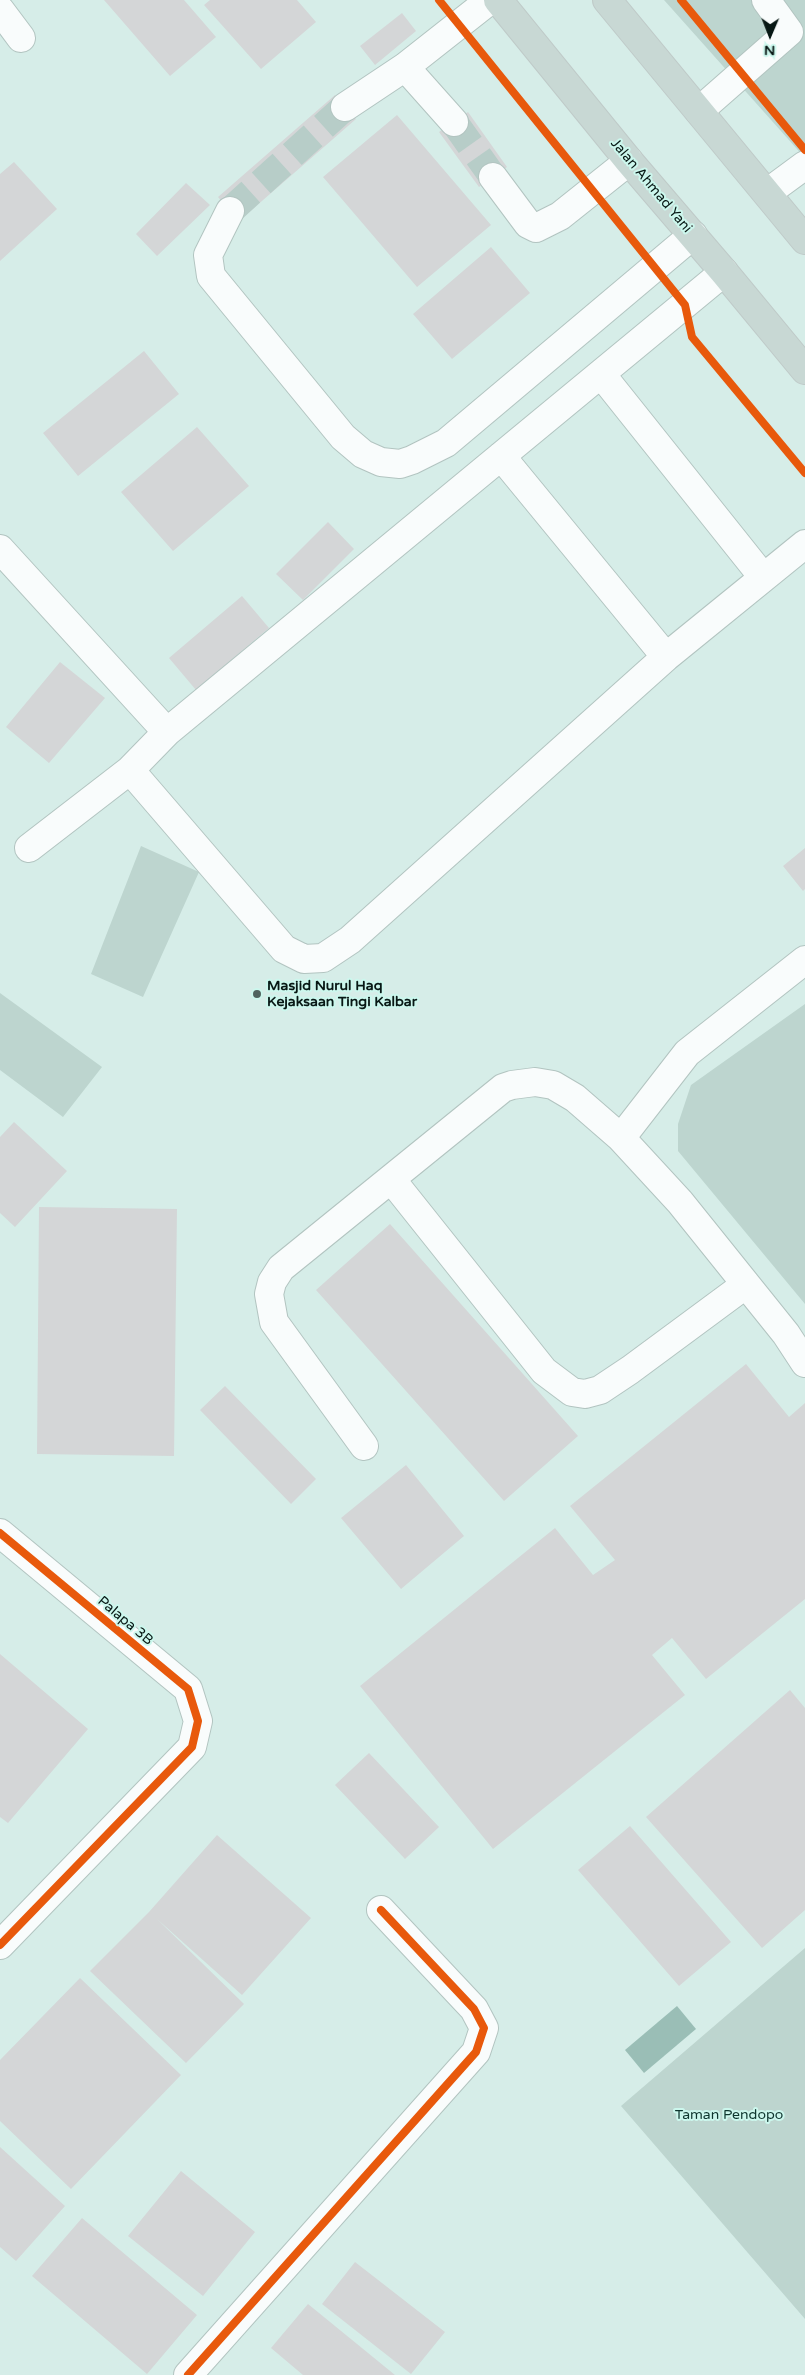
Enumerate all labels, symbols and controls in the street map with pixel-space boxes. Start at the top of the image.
north arrow [745,10,795,60]
text: N [764,42,776,59]
street label: Jalan Ahmad Yani [607,136,695,236]
place label: Masjid Nurul Haq Kejaksaan Tingi Kalbar [267,978,417,1010]
marker: Masjid Nurul Haq Kejaksaan Tingi Kalbar [251,988,263,1000]
street label: Palapa 3B [94,1593,156,1649]
park label: Taman Pendopo [675,2107,783,2123]

